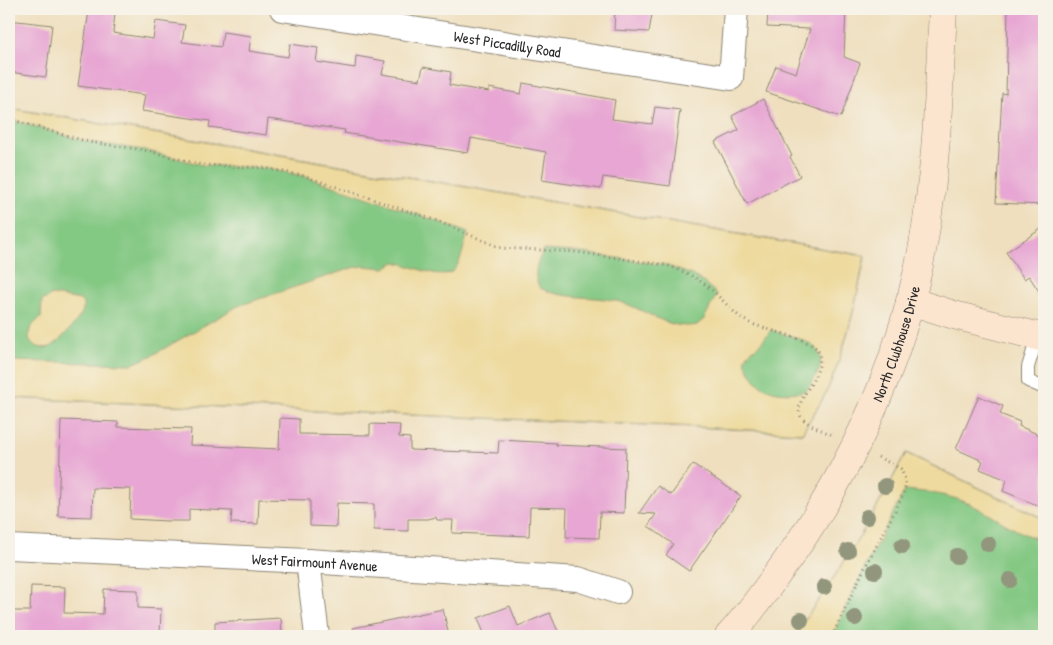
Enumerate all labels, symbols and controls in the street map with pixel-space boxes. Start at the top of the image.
street label: West Piccadilly Road [452,25,562,62]
street label: North Clubhouse Drive [866,283,924,405]
street label: West Fairmount Avenue [251,548,378,576]

